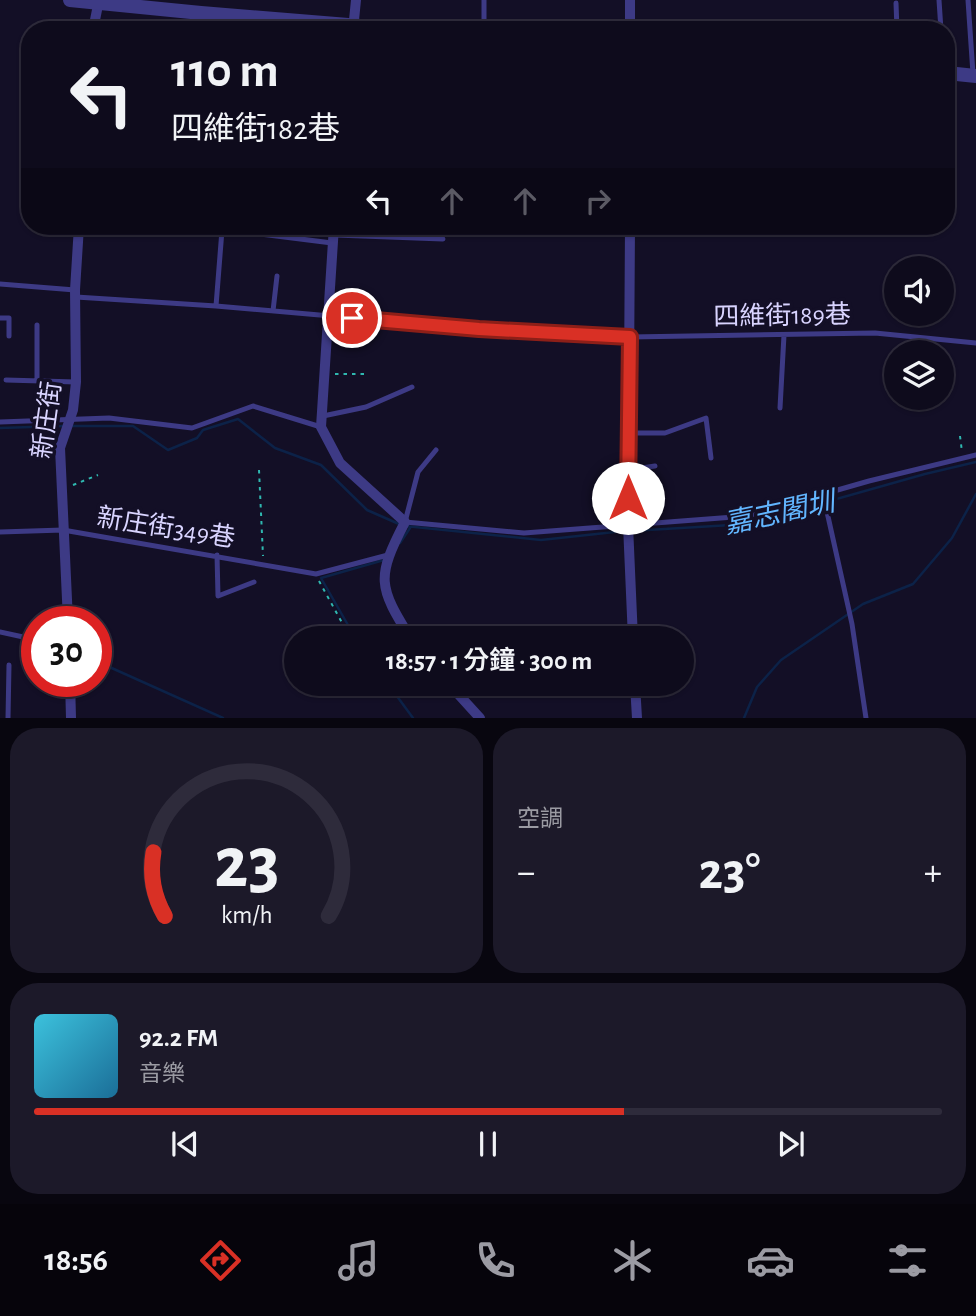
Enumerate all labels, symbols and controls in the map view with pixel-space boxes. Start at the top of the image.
text: 110 m [171,47,279,96]
icon: left [56,49,147,140]
text: 四維街182巷 [171,113,340,145]
icon: left [360,182,398,220]
icon: ahead [433,182,471,220]
icon: ahead [506,182,544,220]
icon: right [579,182,617,220]
map controls [884,256,954,410]
button: sound [884,256,954,326]
pin [322,288,382,348]
icon: arrive [333,299,371,337]
street label: 四維街189巷 [713,301,851,330]
button: layers [884,340,954,410]
street label: 新庄街 [28,380,65,461]
position arrow [591,461,665,535]
water label: 嘉志閣圳 [721,486,841,539]
street label: 新庄街349巷 [95,503,237,552]
speed limit sign: 30 [21,606,112,697]
text: 18:57 · 1 分鐘 · 300 m [386,648,592,674]
text: 空調 [517,808,563,831]
text: 23 [214,829,279,902]
text: 23° [698,846,761,898]
text: − [517,854,535,892]
text: + [924,854,942,892]
text: km/h [221,903,272,928]
text: 92.2 FM [139,1025,218,1051]
text: 音樂 [139,1063,185,1086]
icon: previous [166,1125,204,1163]
icon: pause [469,1125,507,1163]
icon: next [772,1125,810,1163]
icon: directions [196,1236,245,1285]
icon: music [334,1236,383,1285]
icon: phone [471,1236,520,1285]
icon: climate [608,1236,657,1285]
icon: car [746,1236,795,1285]
icon: filters [883,1236,932,1285]
text: 18:56 [44,1244,108,1276]

